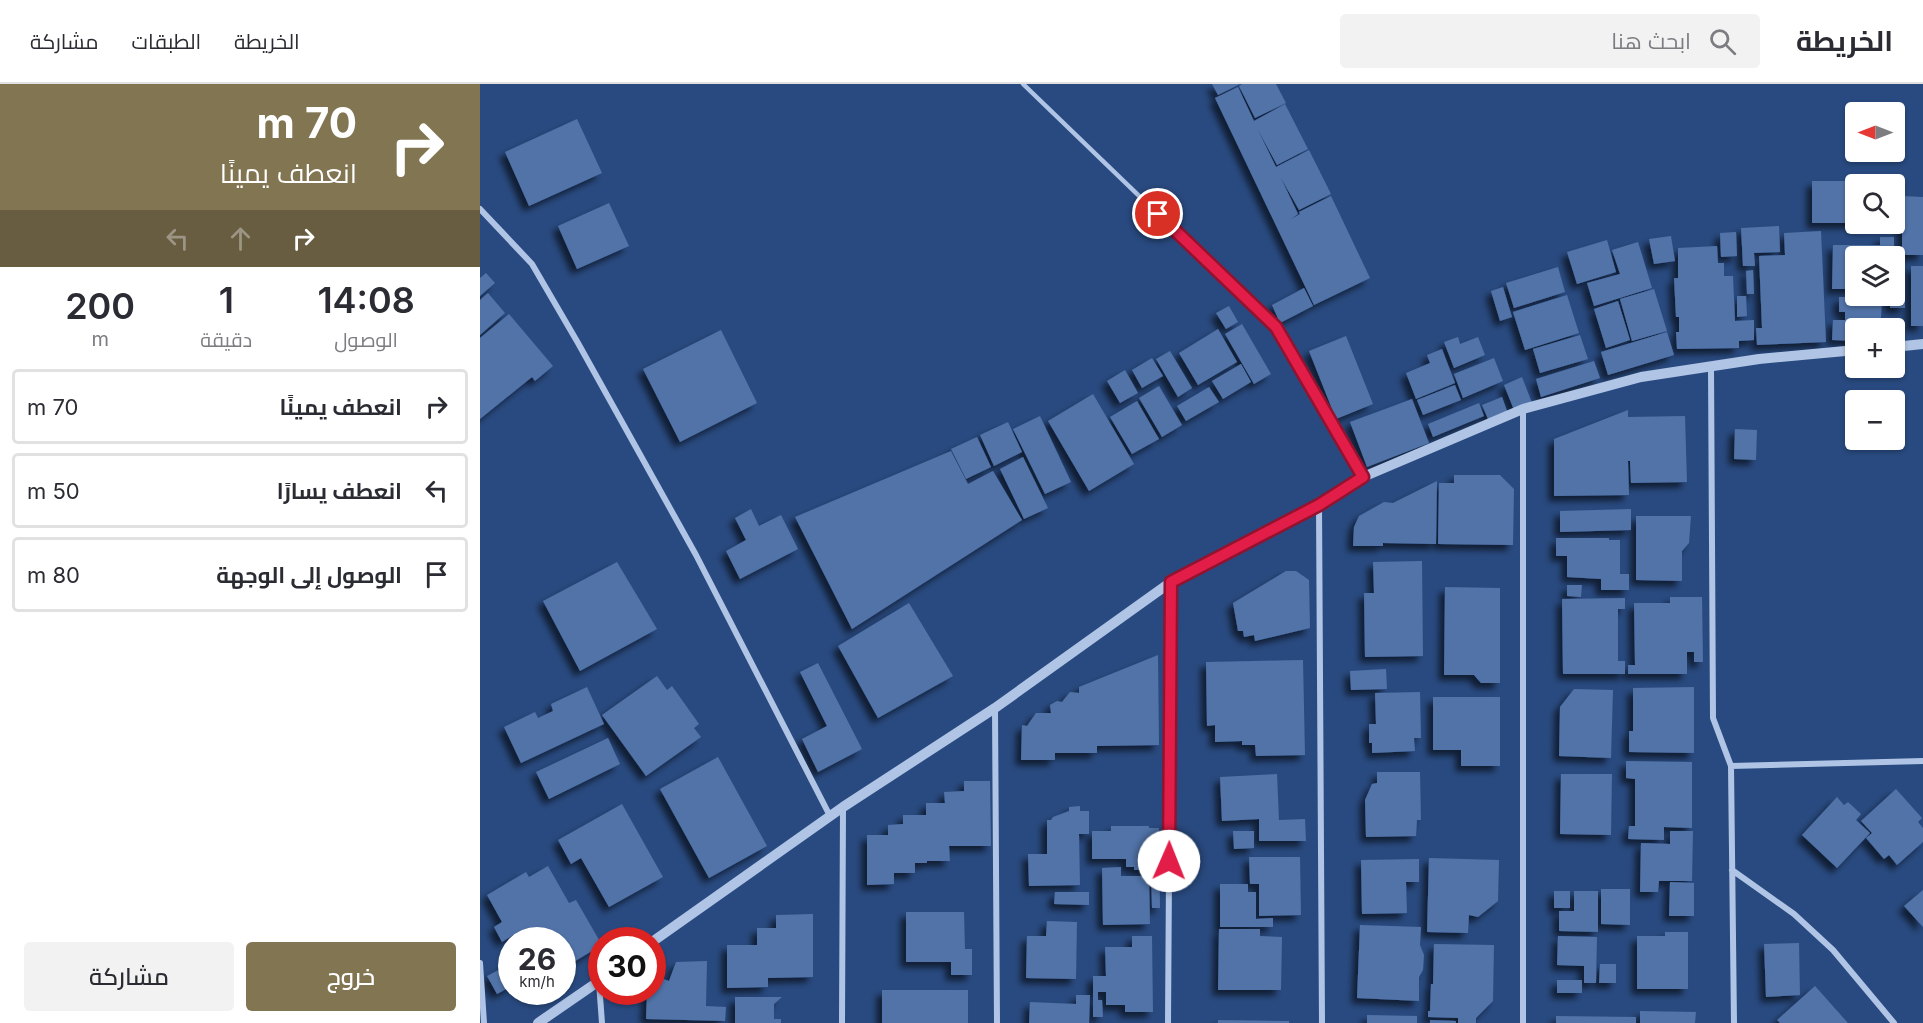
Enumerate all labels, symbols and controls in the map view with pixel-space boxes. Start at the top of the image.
search box [1340,14,1760,68]
text: الخريطة [1796,24,1893,58]
icon: search [1706,25,1739,58]
text: ابحث هنا [1611,28,1691,54]
text: مشاركة [30,29,99,54]
text: الطبقات [132,29,201,54]
text: الخريطة [234,29,300,54]
text: 70 m [257,97,357,148]
north arrow [1845,102,1905,162]
map controls [1845,102,1905,450]
icon: right [378,108,456,186]
text: انعطف يمينًا [220,157,357,190]
button: search [1845,174,1905,234]
pin [1132,188,1183,239]
icon: arrive [1141,197,1174,230]
icon: left [161,222,194,255]
icon: ahead [224,222,257,255]
icon: right [287,222,320,255]
button: layers [1845,246,1905,306]
text: 1 [219,278,234,322]
text: 14:08 [317,278,415,322]
text: 200 [65,284,135,328]
button: + [1845,318,1905,378]
text: m [91,327,109,351]
text: دقيقة [200,328,252,352]
text: الوصول [334,328,398,352]
icon: right [420,390,453,423]
button: − [1845,390,1905,450]
text: 70 m [27,394,78,420]
text: انعطف يمينًا [280,394,402,420]
icon: left [420,474,453,507]
text: 50 m [27,478,80,504]
text: انعطف يسارًا [277,478,402,504]
icon: arrive [420,558,453,591]
text: 80 m [27,562,80,588]
text: الوصول إلى الوجهة [216,562,402,588]
position arrow [1137,829,1201,893]
speed limit sign: 30 [588,927,666,1005]
text: 26 [518,941,556,977]
button: مشاركة [24,942,234,1011]
button: خروج [246,942,456,1011]
text: km/h [519,972,555,991]

